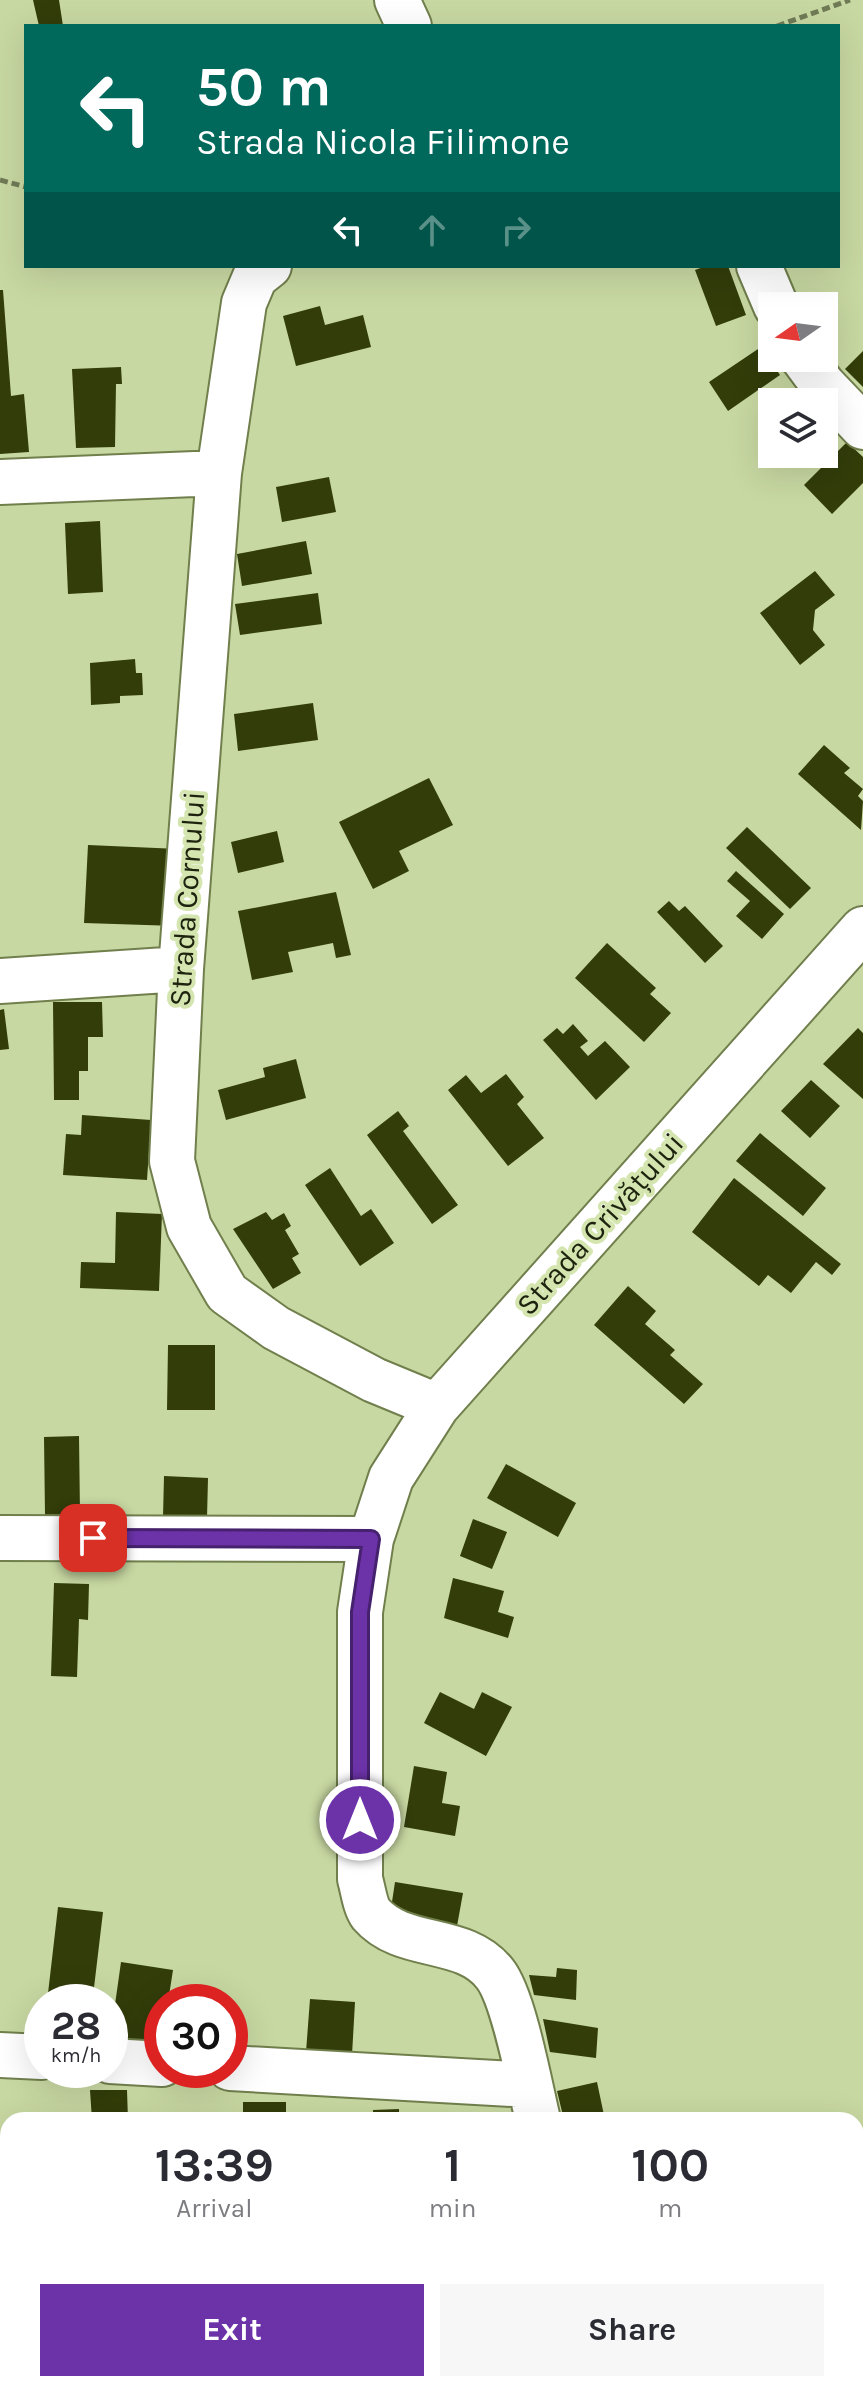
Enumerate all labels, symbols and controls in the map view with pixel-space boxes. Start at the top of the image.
text: 50 m [196,54,331,119]
icon: left [64,56,168,160]
text: Strada Nicola Filimone [196,121,570,163]
icon: left [326,208,370,252]
icon: ahead [410,208,454,252]
icon: right [494,208,538,252]
north arrow [758,292,838,372]
map controls [758,292,838,468]
button: layers [758,388,838,468]
street label: Strada Cornului [162,790,212,1008]
street label: Strada Crivățului [509,1125,691,1323]
pin [59,1504,127,1572]
icon: arrive [71,1516,115,1560]
position arrow [318,1778,402,1862]
speed limit sign: 30 [144,1984,248,2088]
text: 28 [51,2002,101,2049]
text: km/h [51,2044,101,2067]
text: 13:39 [155,2137,274,2193]
text: 1 [444,2137,461,2193]
text: 100 [631,2137,709,2193]
text: Arrival [176,2193,252,2224]
text: min [429,2193,476,2224]
text: m [658,2193,682,2224]
button: Exit [40,2284,424,2376]
button: Share [440,2284,824,2376]

